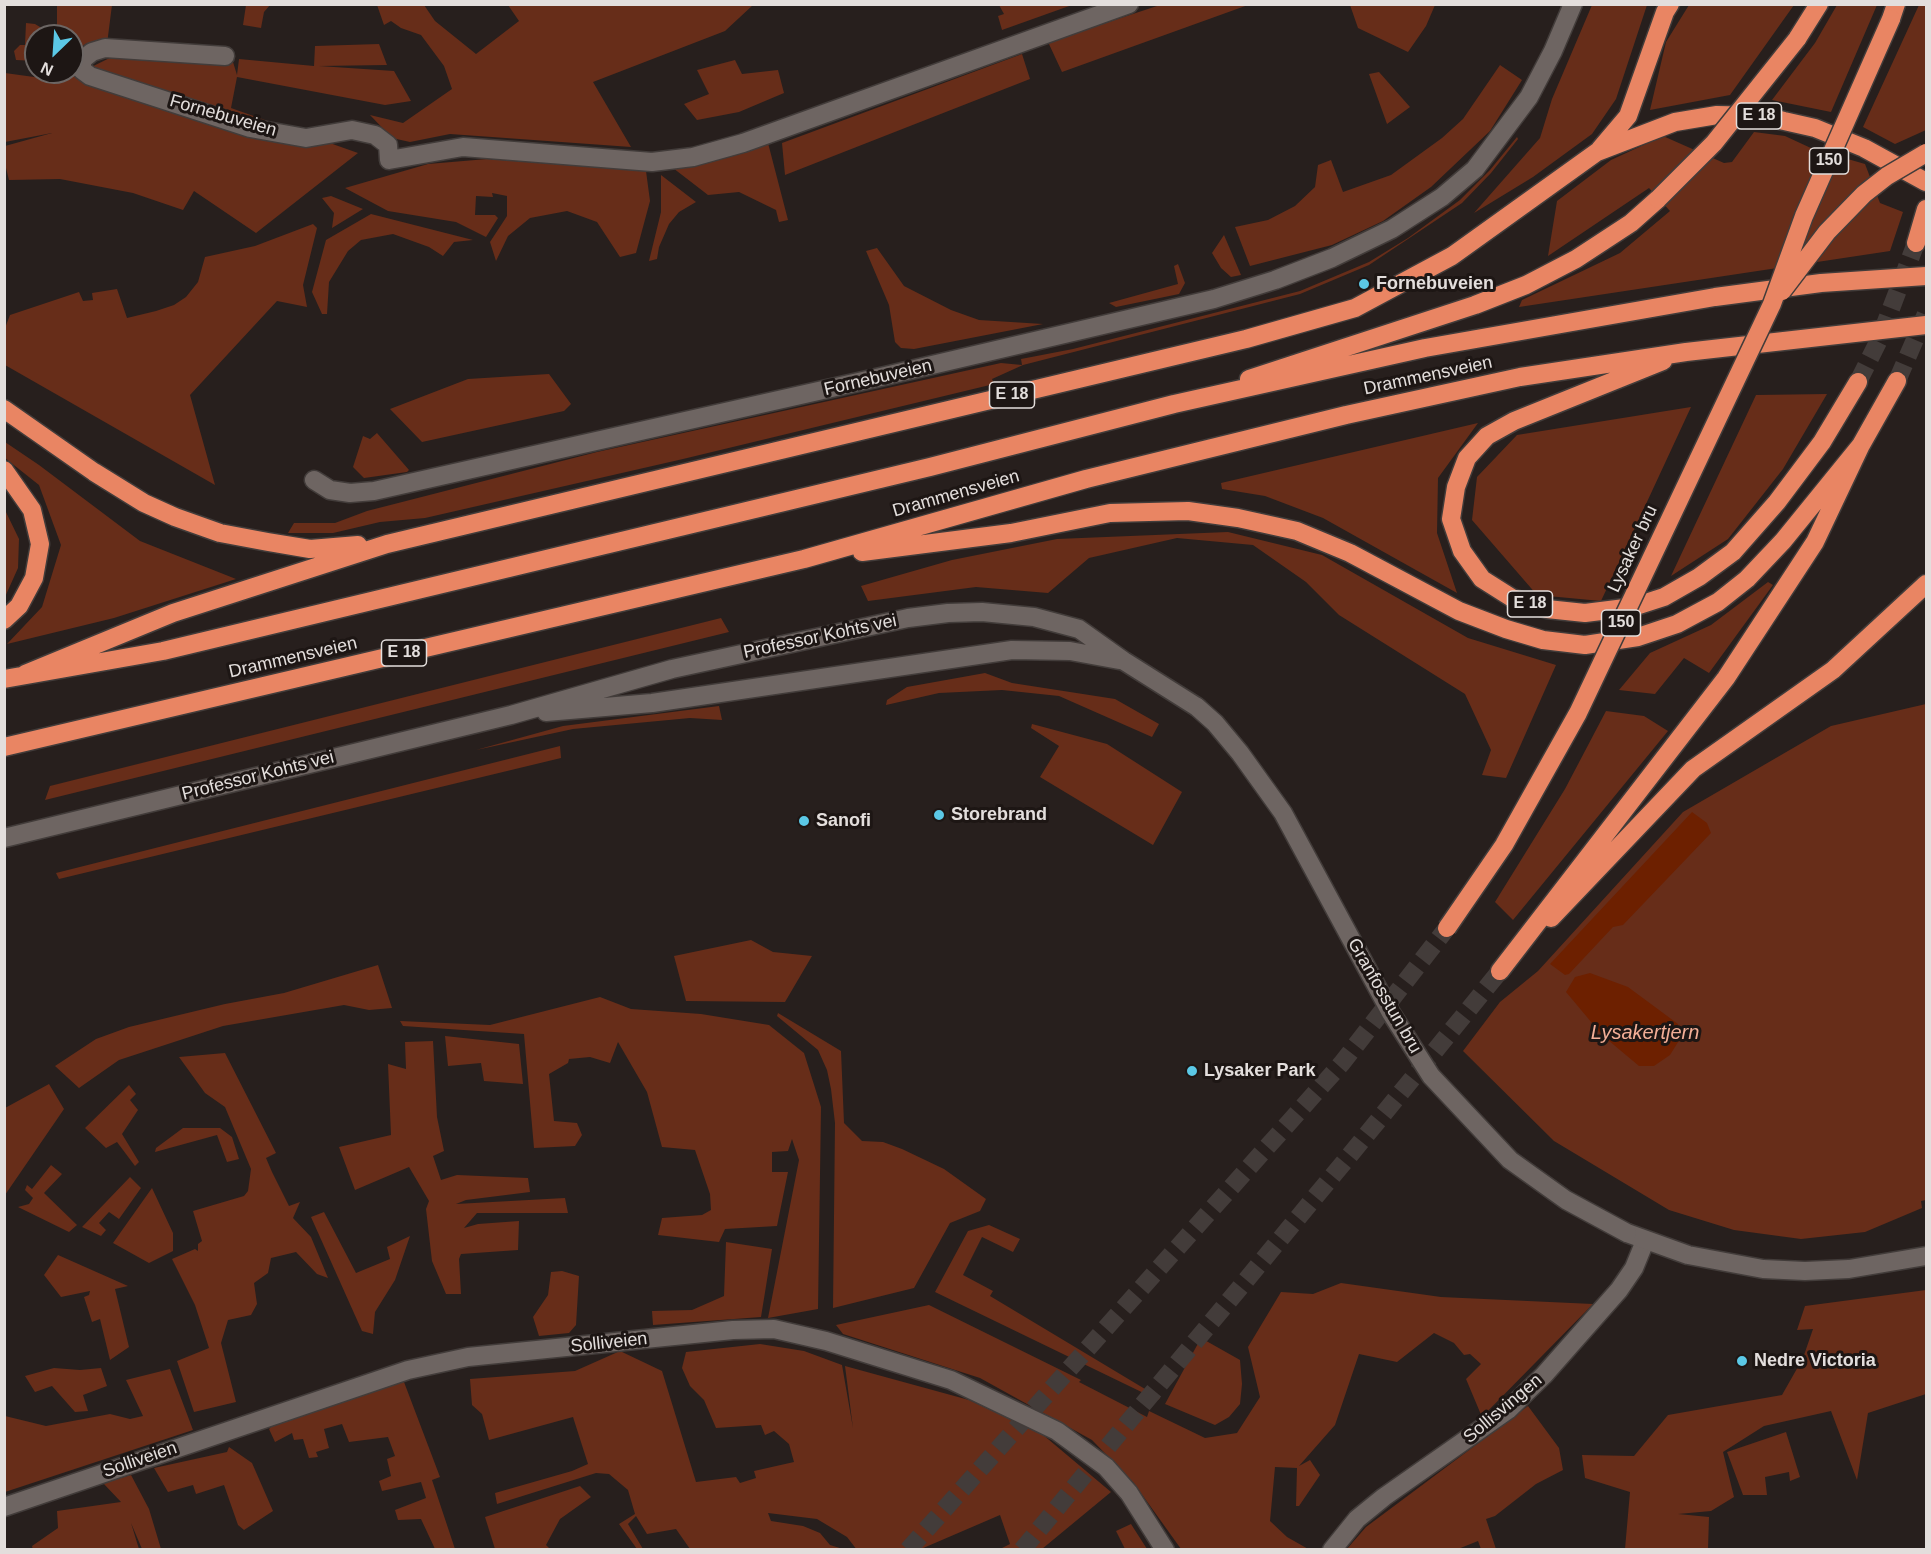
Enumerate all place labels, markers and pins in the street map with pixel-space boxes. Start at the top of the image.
place label: Fornebuveien [1376,273,1494,295]
marker: Fornebuveien [1357,277,1371,291]
place label: Storebrand [951,804,1047,826]
marker: Storebrand [932,808,946,822]
place label: Sanofi [816,810,871,832]
marker: Sanofi [797,814,811,828]
place label: Lysaker Park [1204,1060,1315,1082]
marker: Lysaker Park [1185,1064,1199,1078]
place label: Nedre Victoria [1754,1350,1876,1372]
marker: Nedre Victoria [1735,1354,1749,1368]

